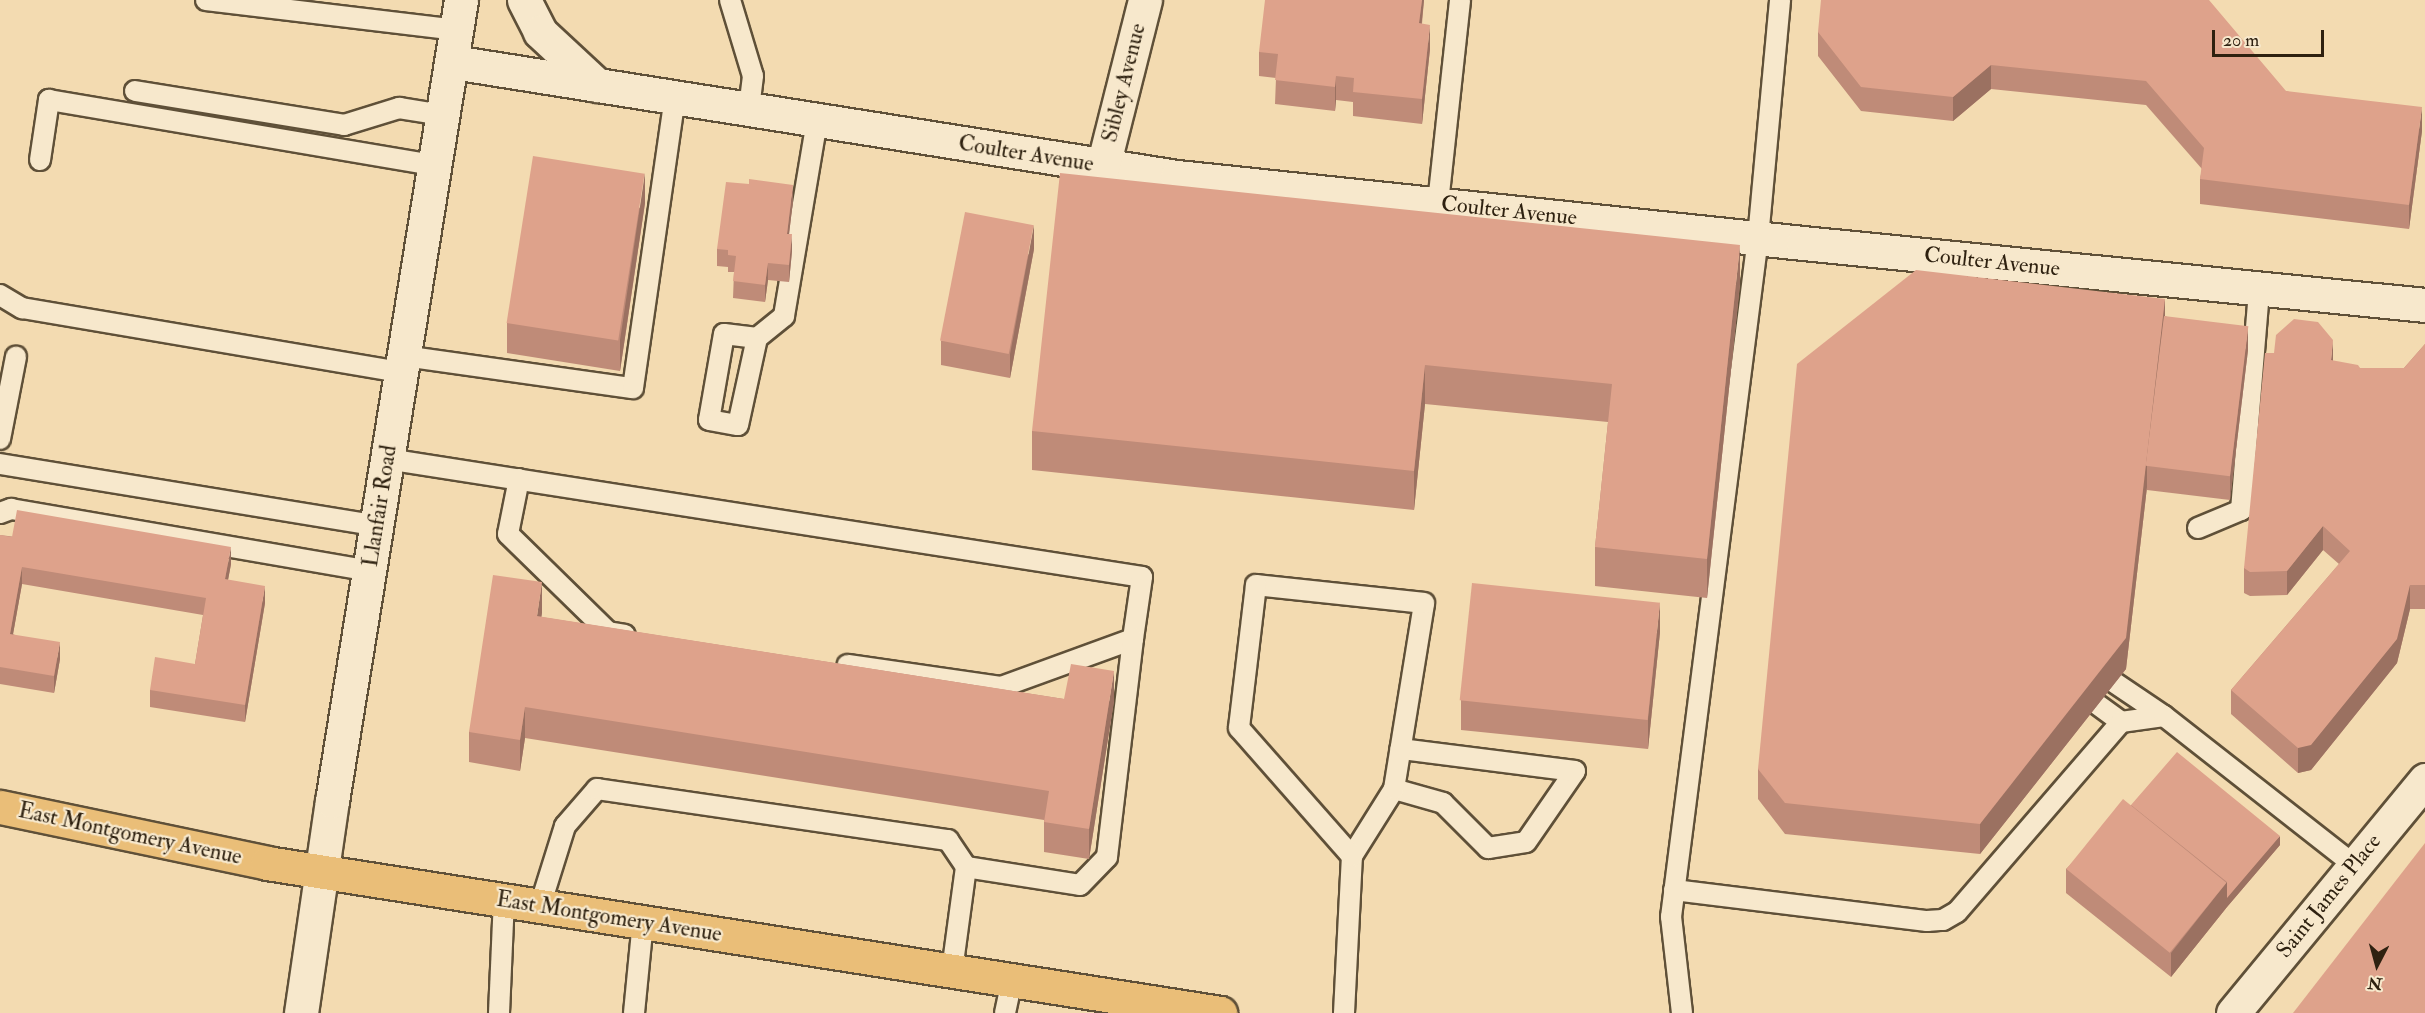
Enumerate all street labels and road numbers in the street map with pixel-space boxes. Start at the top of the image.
street label: Sibley Avenue [1097,21,1151,145]
street label: Coulter Avenue [957,130,1095,178]
street label: Coulter Avenue [1440,191,1578,231]
street label: Coulter Avenue [1923,242,2061,282]
street label: Llanfair Road [357,443,403,569]
street label: East Montgomery Avenue [16,797,244,871]
street label: Saint James Place [2271,829,2387,963]
street label: East Montgomery Avenue [494,886,724,948]

